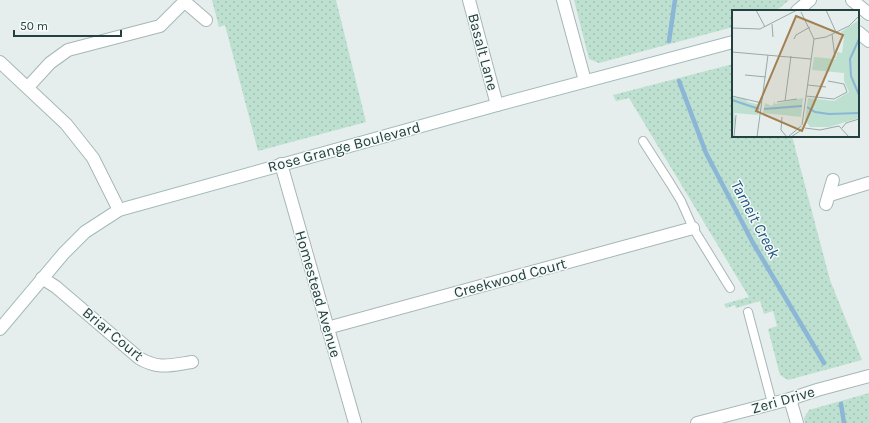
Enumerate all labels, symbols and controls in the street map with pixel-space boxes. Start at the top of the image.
inset map [732,10,859,137]
street label: Basalt Lane [464,11,502,93]
scale bar [14,12,121,38]
text: 50 m [20,19,48,33]
street label: Rose Grange Boulevard [266,118,422,176]
water label: Tarneit Creek [727,177,785,262]
street label: Homestead Avenue [291,228,345,360]
street label: Creekwood Court [452,254,569,302]
street label: Briar Court [79,303,147,365]
street label: Zeri Drive [749,382,817,418]

